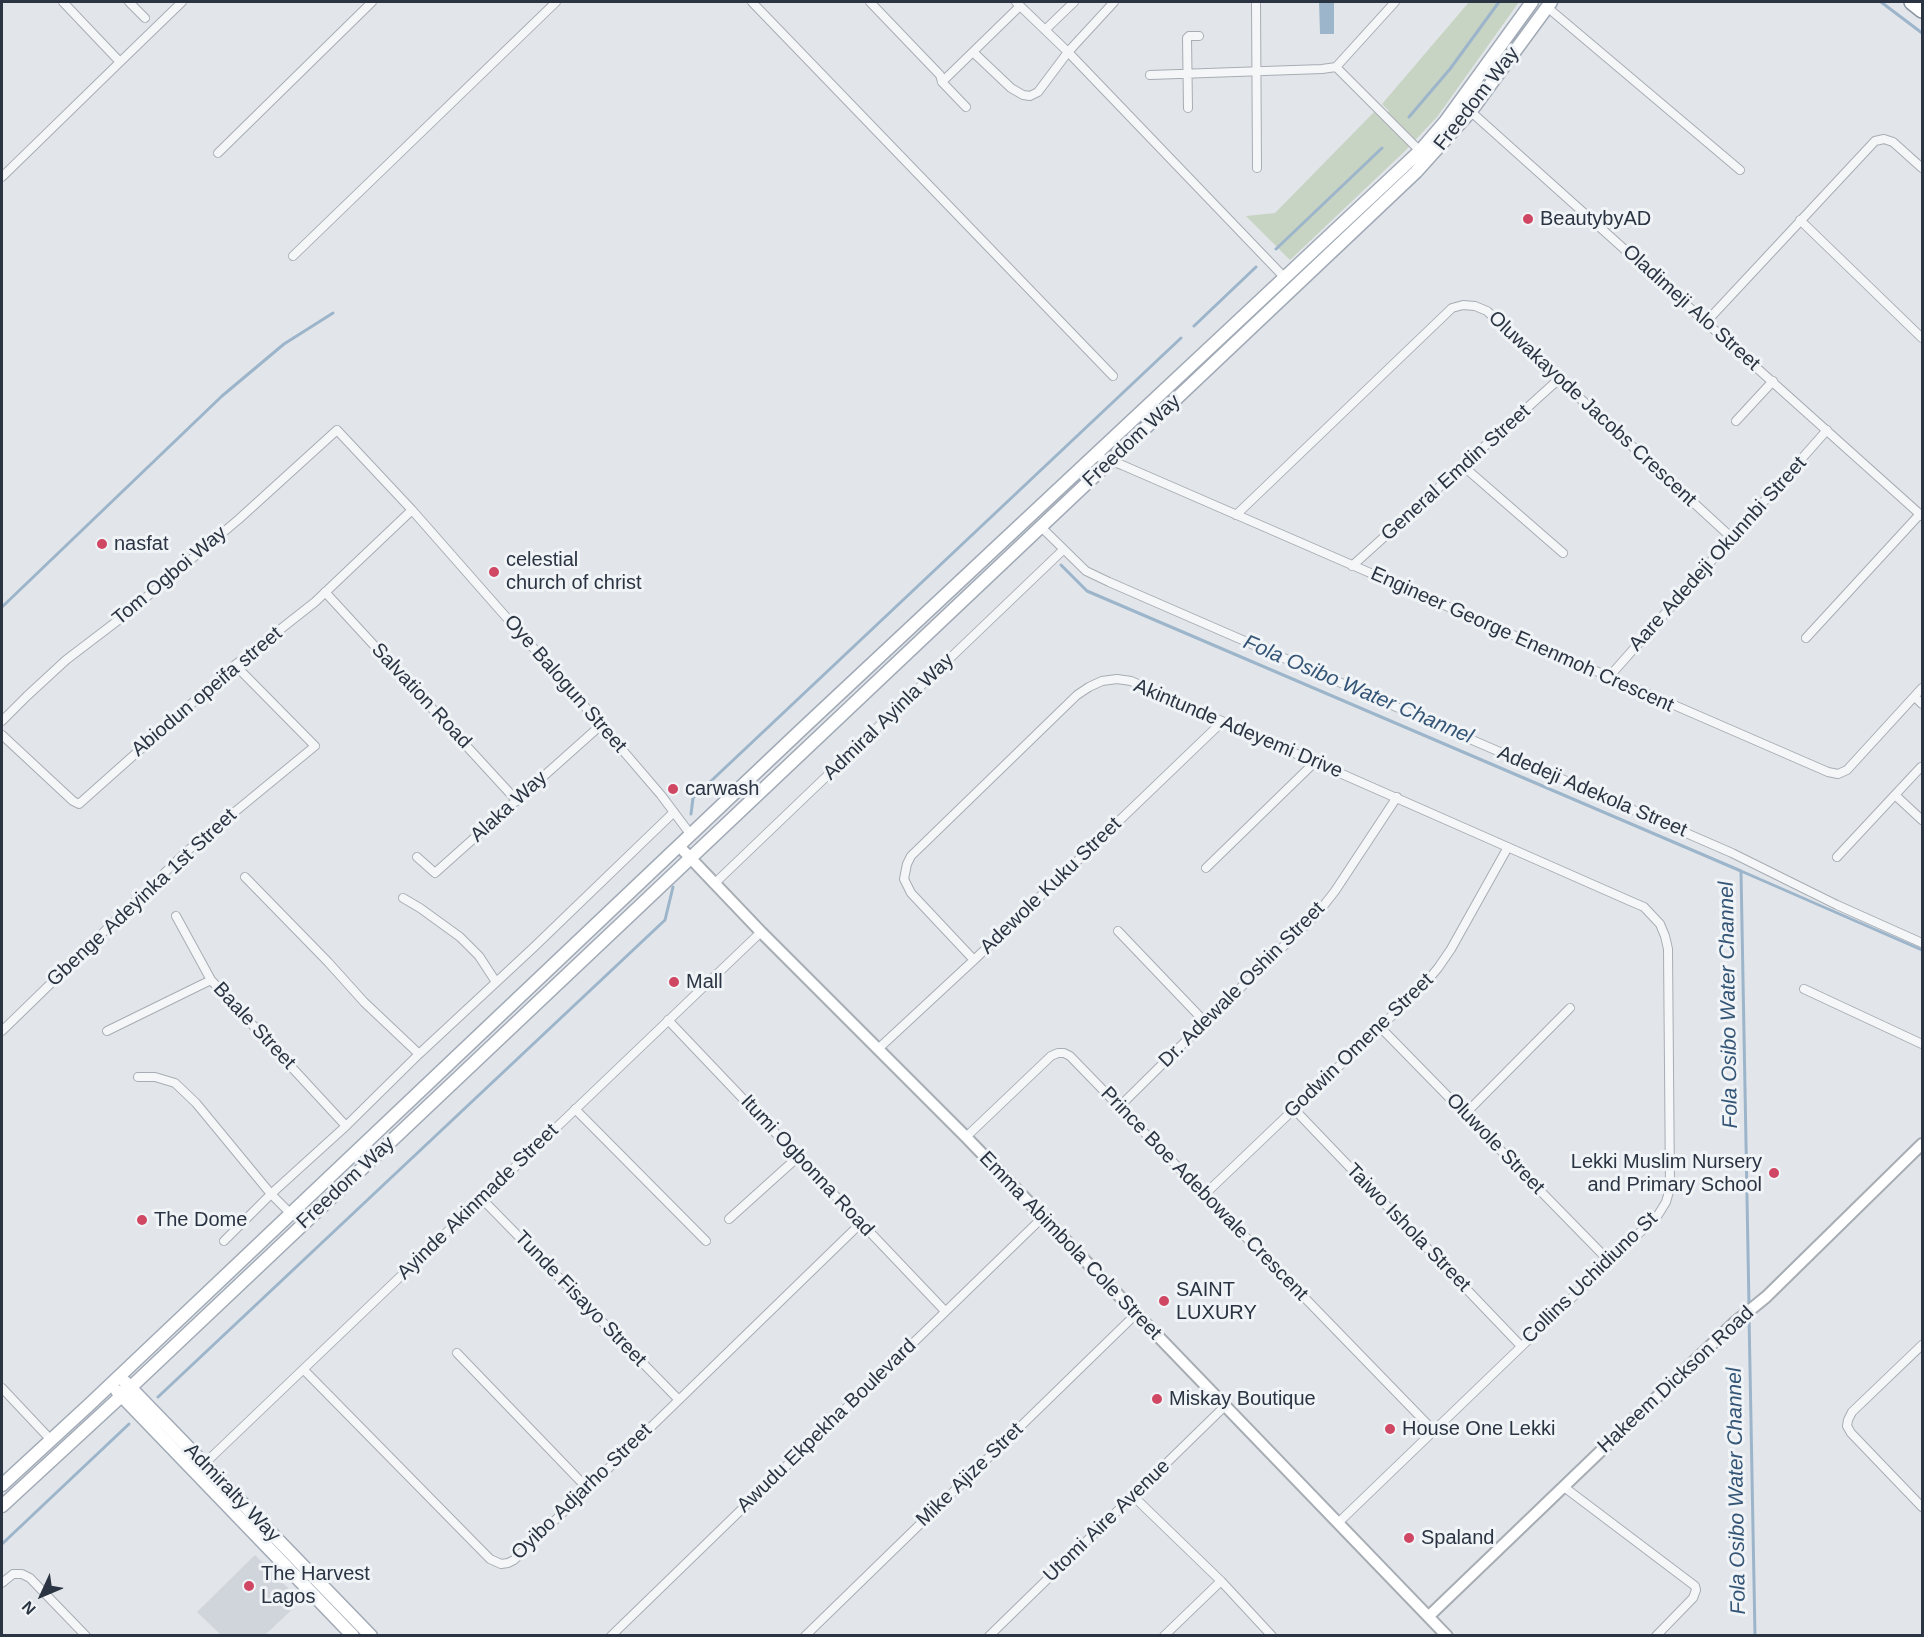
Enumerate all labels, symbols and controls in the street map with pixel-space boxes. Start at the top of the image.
street label: Freedom Way [1429,42,1525,156]
place label: BeautybyAD [1540,207,1651,231]
marker: BeautybyAD [1521,212,1535,226]
street label: Oladimeji Alo Street [1617,240,1765,376]
street label: Oluwakayode Jacobs Crescent [1483,306,1701,512]
street label: Freedom Way [1078,390,1186,492]
street label: General Emdin Street [1377,400,1535,546]
street label: Aare Adedeji Okunnbi Street [1624,452,1812,656]
street label: Tom Ogboi Way [108,521,232,631]
place label: nasfat [114,532,168,556]
marker: nasfat [95,537,109,551]
place label: celestial church of christ [506,548,642,595]
street label: Engineer George Enenmoh Crescent [1367,562,1677,718]
marker: celestial church of christ [487,565,501,579]
street label: Oye Balogun Street [499,610,631,758]
street label: Abiodun opeifa street [127,622,287,762]
water label: Fola Osibo Water Channel [1239,630,1477,750]
street label: Salvation Road [366,638,476,754]
street label: Admiral Ayinla Way [819,649,959,785]
street label: Akintunde Adeyemi Drive [1130,674,1346,784]
street label: Adedeji Adekola Street [1494,741,1690,843]
street label: Alaka Way [466,766,552,848]
place label: carwash [685,777,759,801]
marker: carwash [666,782,680,796]
street label: Gbenge Adeyinka 1st Street [42,804,242,992]
street label: Adewole Kuku Street [975,812,1127,960]
water label: Fola Osibo Water Channel [1714,881,1744,1129]
street label: Dr. Adewale Oshin Street [1154,897,1330,1073]
street label: Godwin Omene Street [1279,969,1439,1123]
place label: Mall [686,970,723,994]
marker: Mall [667,975,681,989]
street label: Baale Street [208,978,300,1074]
street label: Prince Boe Adebowale Crescent [1095,1082,1313,1306]
street label: Oluwole Street [1441,1088,1549,1200]
street label: Itumi Ogbonna Road [735,1090,879,1242]
street label: Ayinde Akinmade Street [393,1119,563,1285]
street label: Freedom Way [292,1132,400,1234]
street label: Emma Abimbola Cole Street [974,1147,1166,1345]
place label: Lekki Muslim Nursery and Primary School [1571,1150,1762,1197]
street label: Taiwo Ishola Street [1341,1159,1475,1297]
marker: Lekki Muslim Nursery and Primary School [1767,1166,1781,1180]
street label: Collins Uchidiuno St [1517,1207,1663,1349]
place label: The Dome [154,1208,247,1232]
marker: The Dome [135,1213,149,1227]
street label: Tunde Fisayo Street [509,1226,651,1372]
place label: SAINT LUXURY [1176,1278,1257,1325]
marker: SAINT LUXURY [1157,1294,1171,1308]
street label: Hakeem Dickson Road [1593,1301,1759,1459]
street label: Awudu Ekpekha Boulevard [732,1334,922,1518]
water label: Fola Osibo Water Channel [1722,1367,1752,1615]
place label: Miskay Boutique [1169,1387,1316,1411]
marker: Miskay Boutique [1150,1392,1164,1406]
place label: House One Lekki [1402,1417,1555,1441]
street label: Mike Ajize Stret [912,1418,1028,1532]
street label: Oyibo Adjarho Street [507,1419,657,1565]
marker: House One Lekki [1383,1422,1397,1436]
street label: Admiralty Way [179,1439,285,1547]
street label: Utomi Aire Avenue [1039,1455,1175,1587]
place label: Spaland [1421,1526,1494,1550]
marker: Spaland [1402,1531,1416,1545]
place label: The Harvest Lagos [261,1562,370,1609]
north arrow [12,1565,72,1625]
marker: The Harvest Lagos [242,1579,256,1593]
text: N [19,1598,39,1618]

